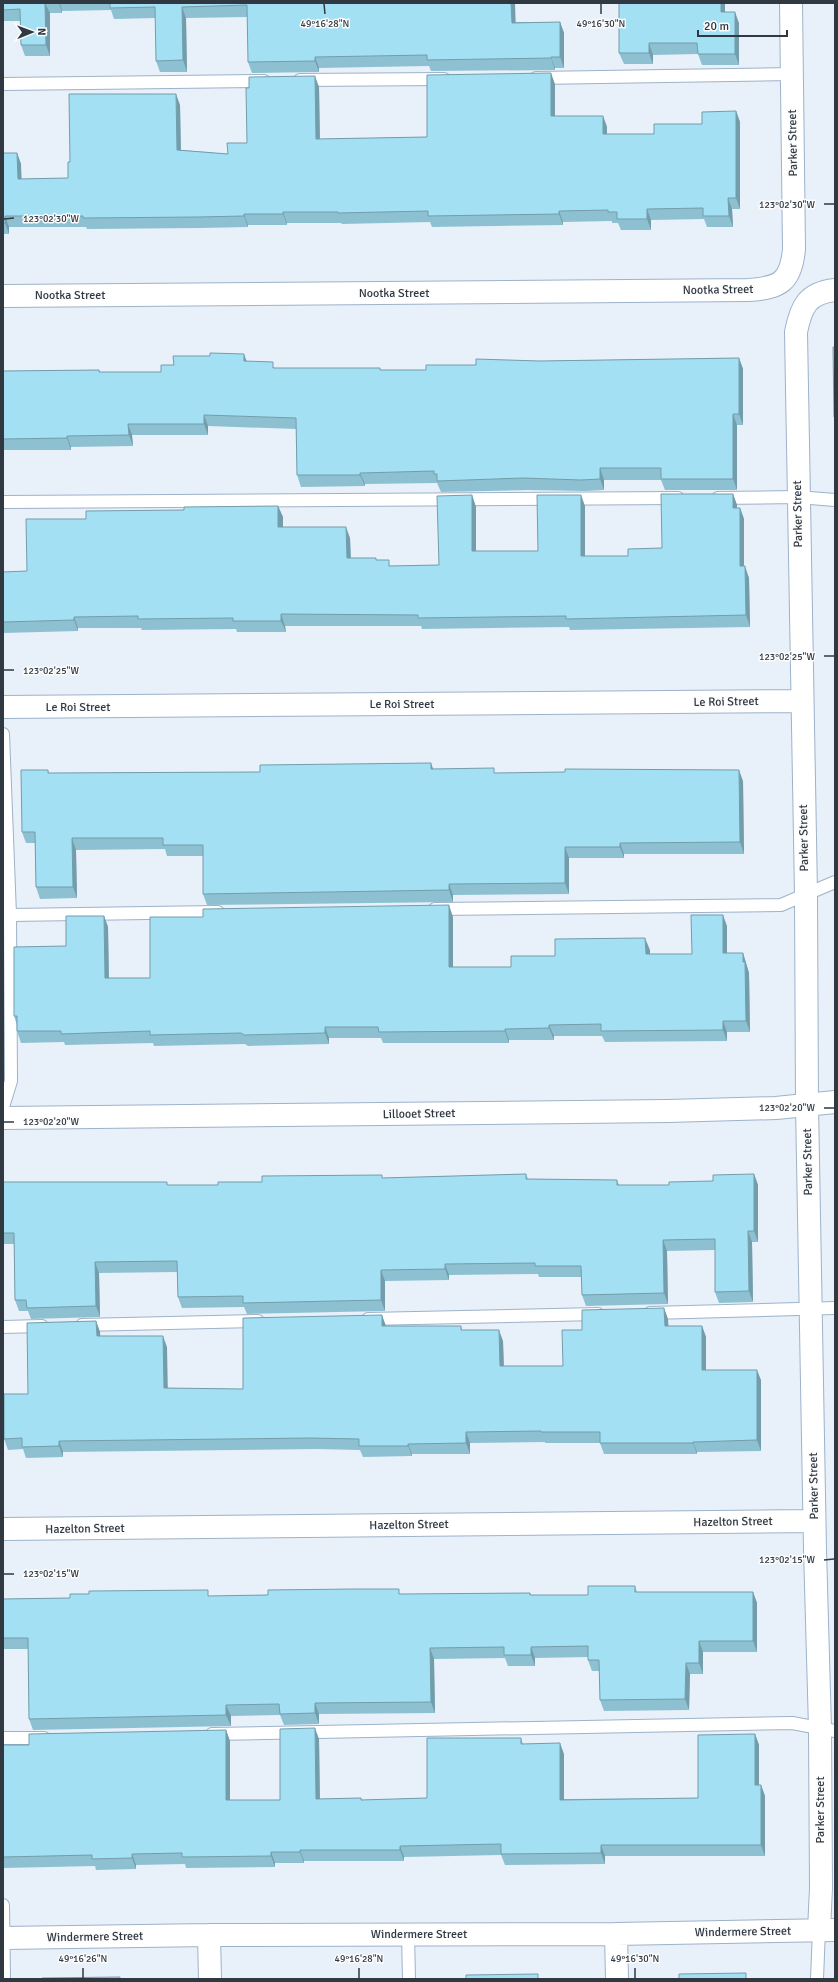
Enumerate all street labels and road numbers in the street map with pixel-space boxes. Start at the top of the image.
street label: Parker Street [785,109,801,177]
street label: Nootka Street [683,282,753,298]
street label: Nootka Street [359,286,429,301]
street label: Nootka Street [35,288,105,303]
street label: Parker Street [790,480,806,548]
street label: Le Roi Street [693,694,759,710]
street label: Le Roi Street [369,697,435,712]
street label: Le Roi Street [45,700,111,715]
street label: Parker Street [796,804,812,872]
street label: Lillooet Street [383,1106,455,1122]
street label: Parker Street [800,1128,816,1196]
street label: Parker Street [806,1452,822,1520]
street label: Hazelton Street [693,1514,773,1530]
street label: Hazelton Street [369,1517,449,1533]
street label: Hazelton Street [45,1521,125,1537]
street label: Parker Street [813,1776,828,1844]
street label: Windermere Street [695,1924,791,1940]
street label: Windermere Street [371,1927,467,1942]
street label: Windermere Street [47,1929,143,1945]

